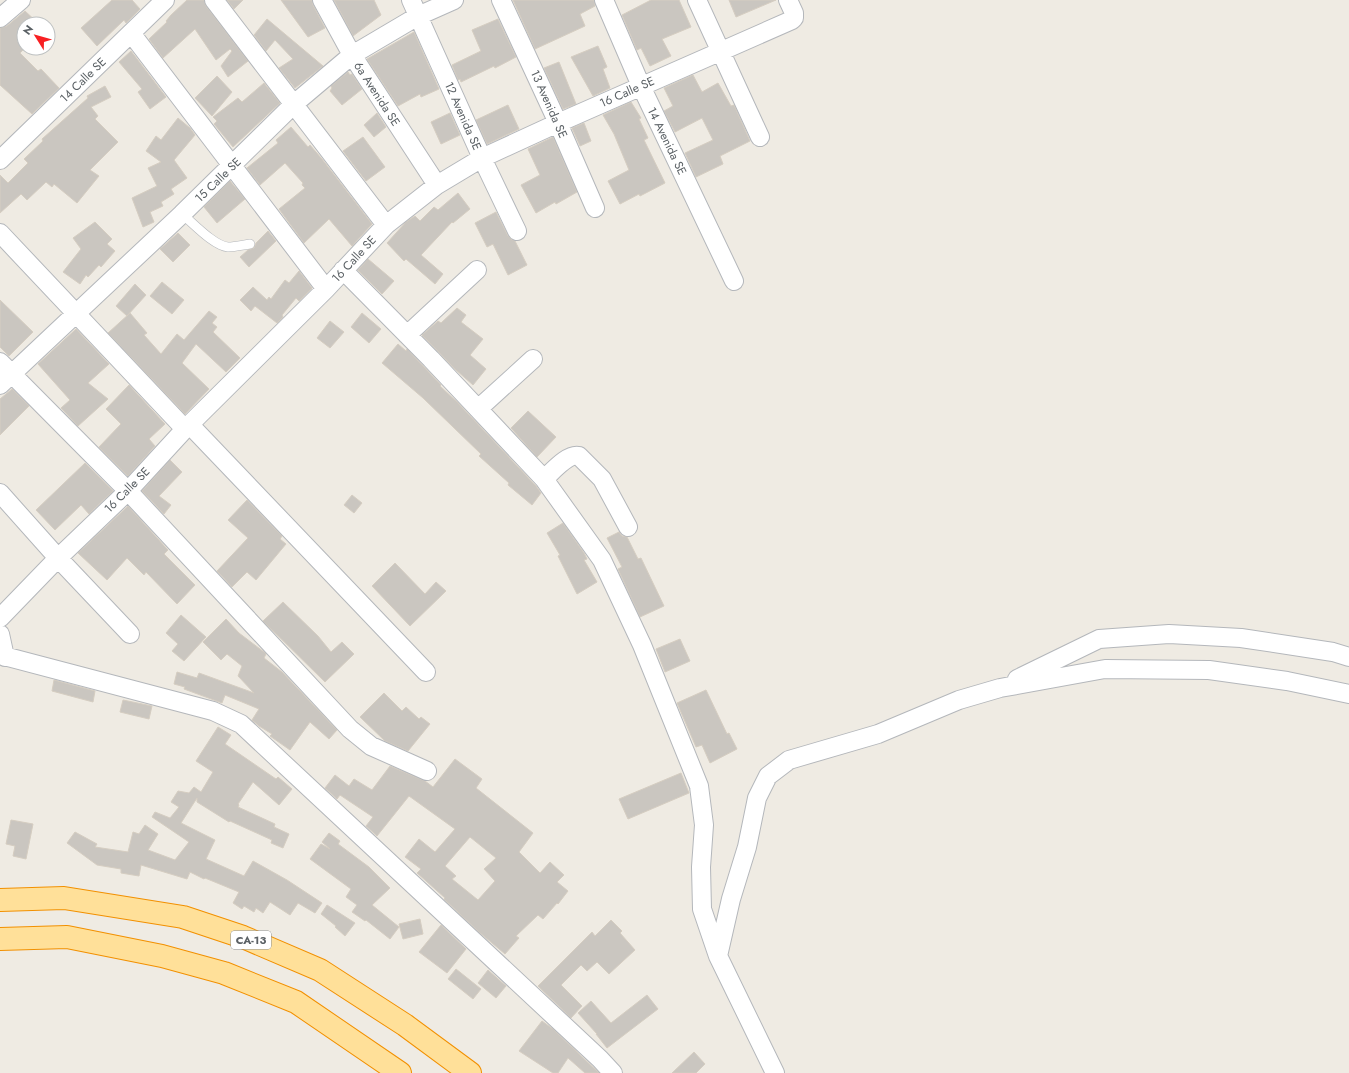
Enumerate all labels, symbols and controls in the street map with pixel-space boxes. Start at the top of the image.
north arrow [16,16,56,56]
text: N [19,22,37,38]
street label: 14 Calle SE [56,53,110,107]
street label: 6a Avenida SE [349,58,405,130]
street label: 13 Avenida SE [526,67,572,141]
street label: 16 Calle SE [597,72,657,112]
street label: 12 Avenida SE [440,79,486,153]
street label: 14 Avenida SE [643,104,691,178]
street label: 15 Calle SE [191,153,245,207]
street label: 16 Calle SE [328,232,380,286]
street label: 16 Calle SE [100,463,154,517]
road number: CA-13 [231,931,271,949]

